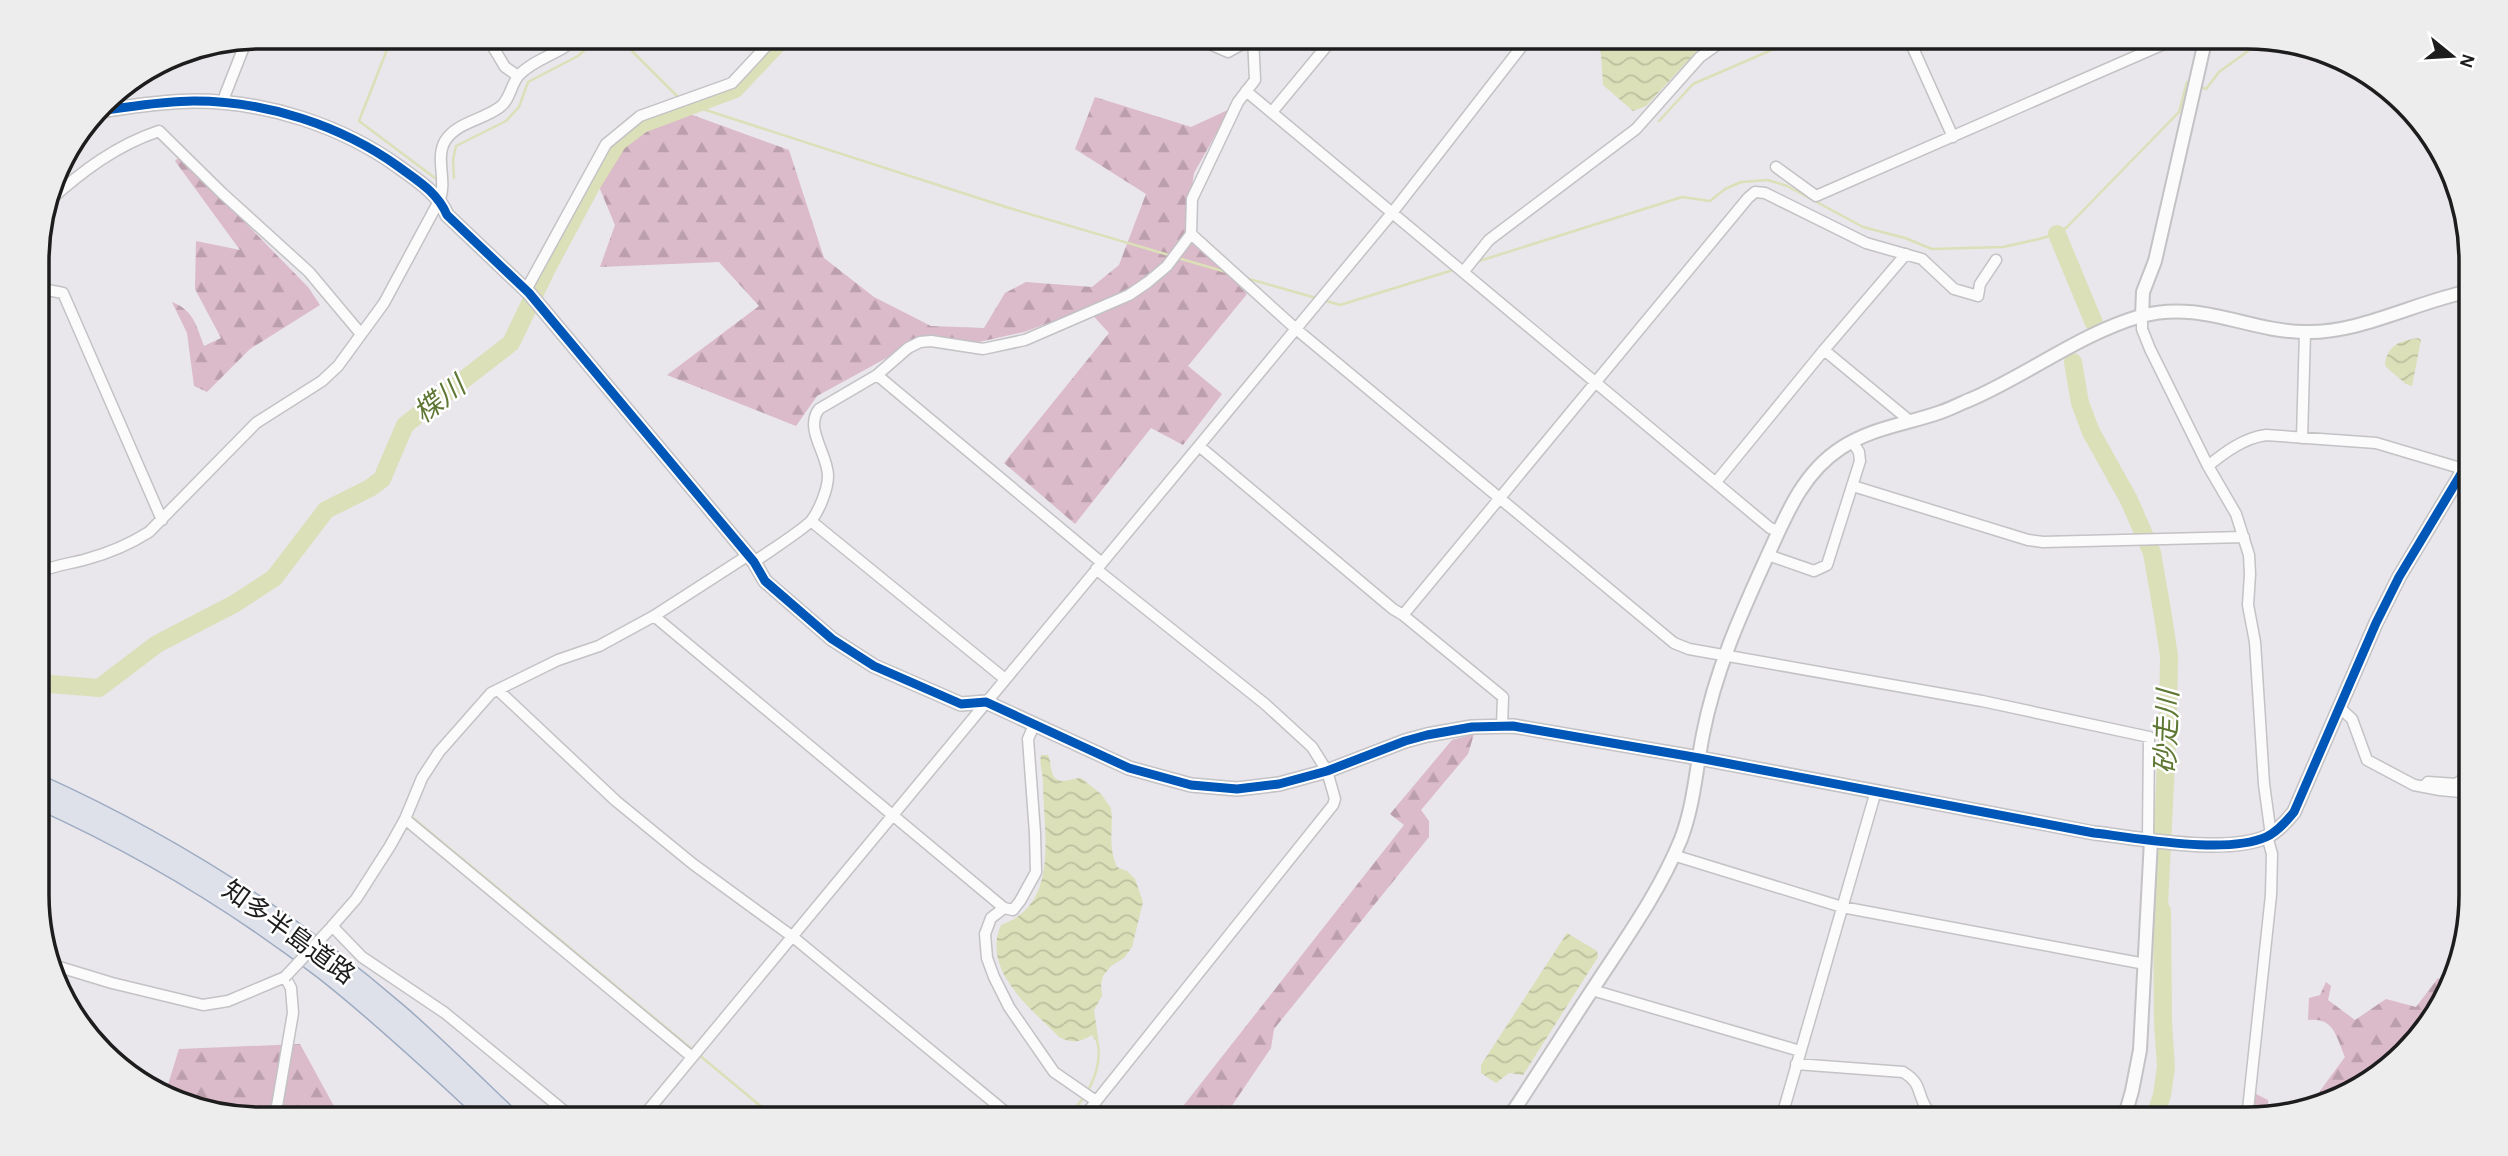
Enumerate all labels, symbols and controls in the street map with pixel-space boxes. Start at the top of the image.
north arrow [2417,21,2487,91]
text: N [2456,52,2478,70]
water label: 楪川 [408,369,473,429]
water label: 砂走川 [2151,687,2184,775]
street label: 知多半島道路 [218,875,360,989]

